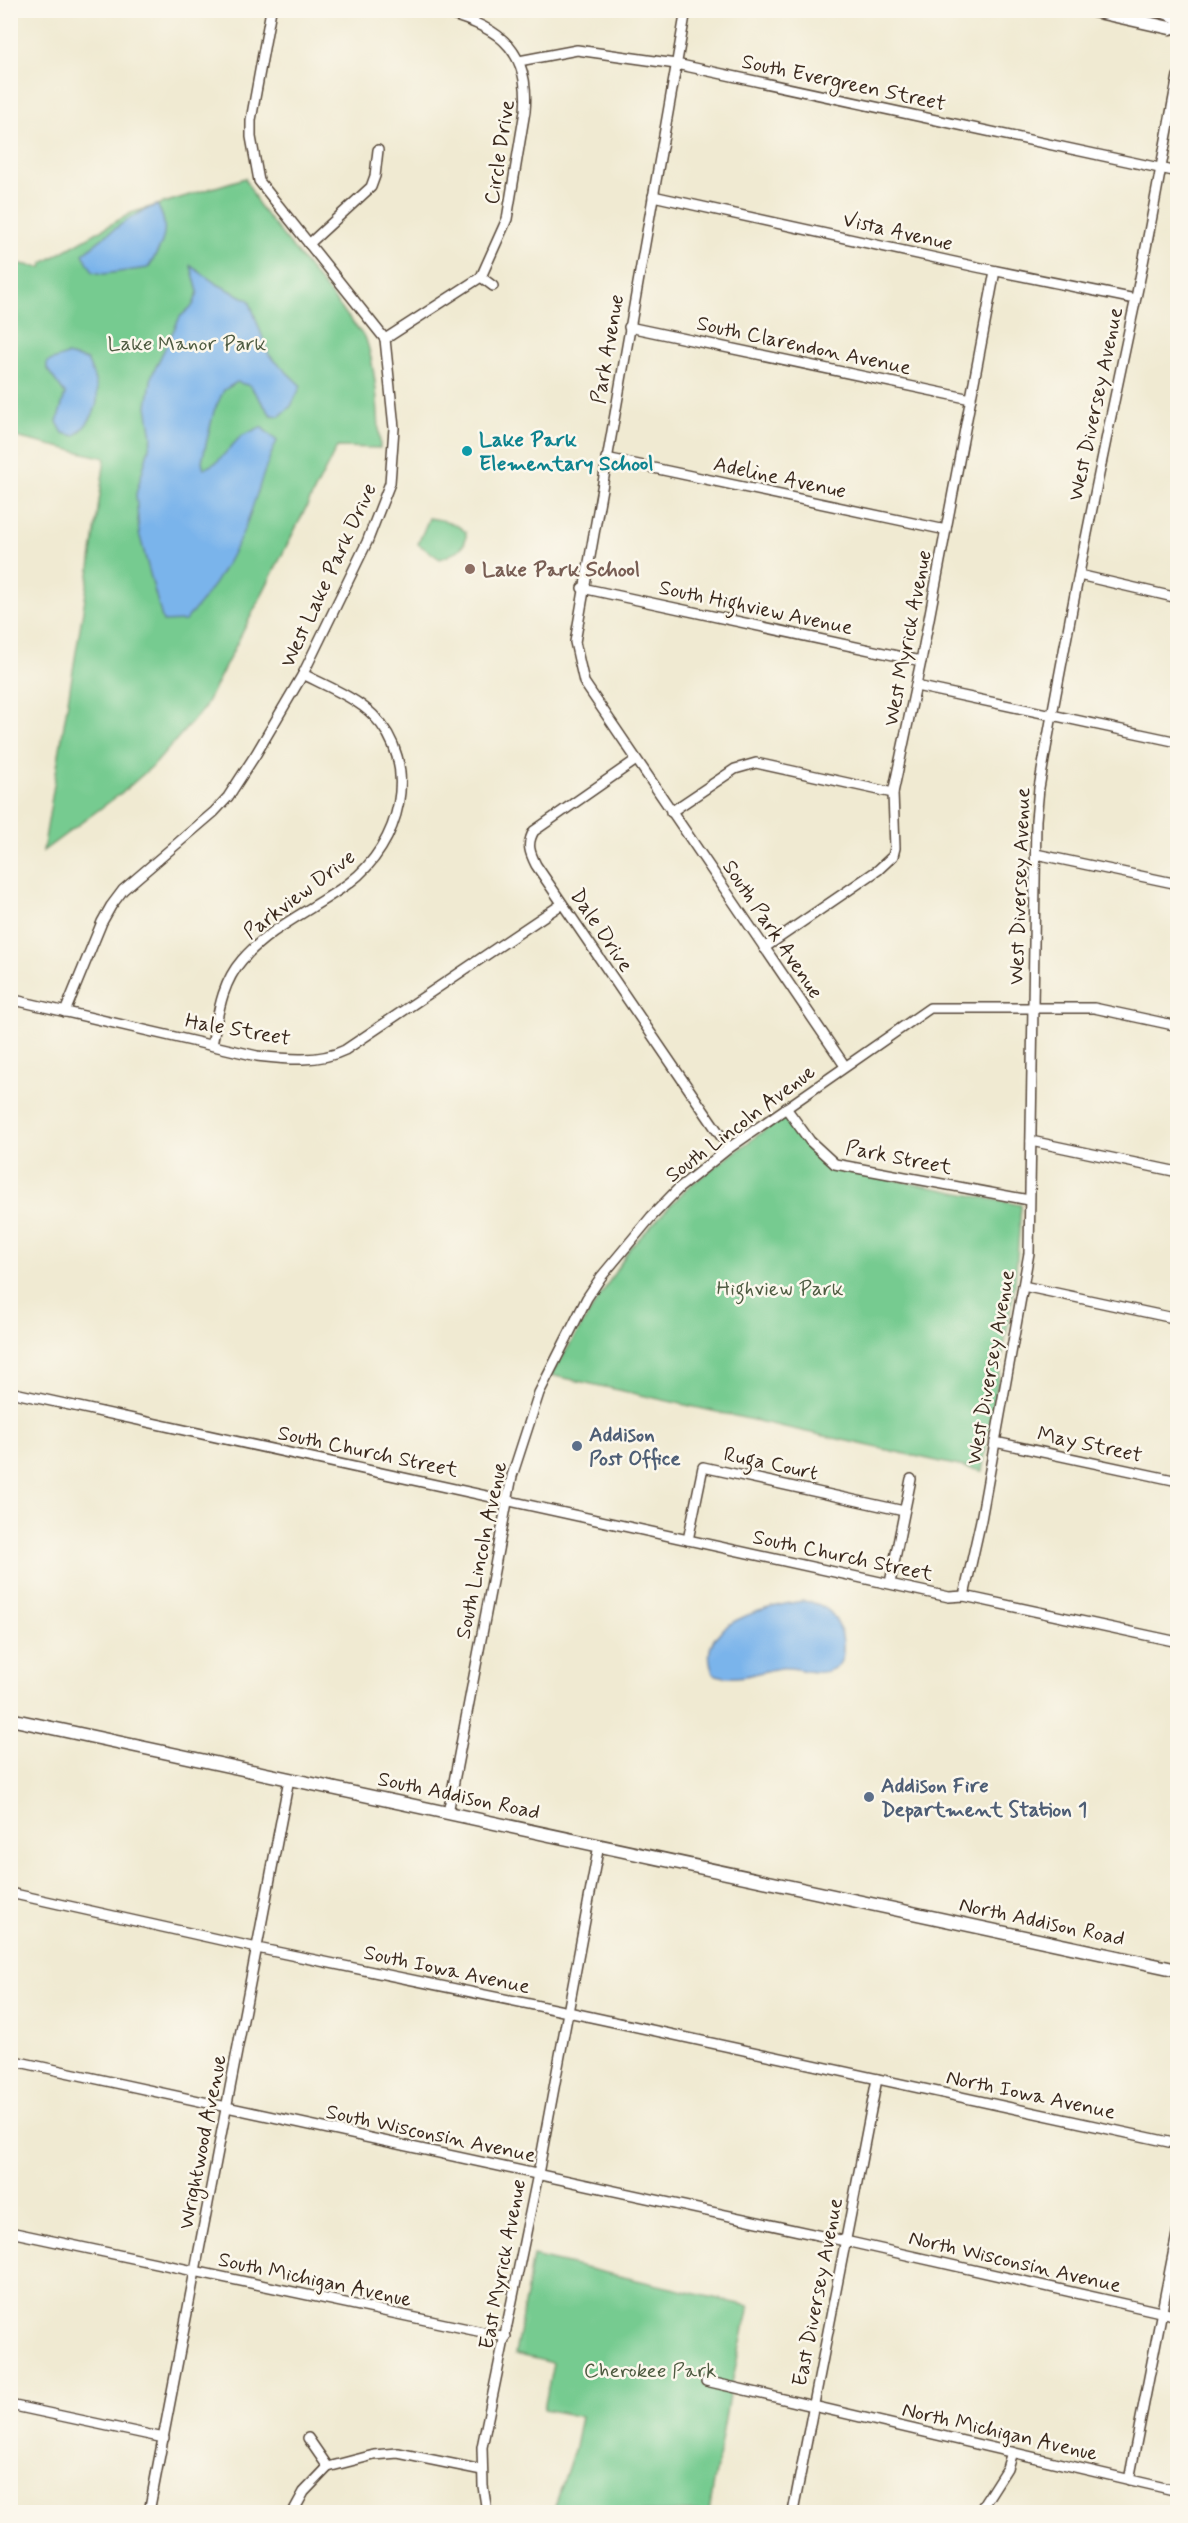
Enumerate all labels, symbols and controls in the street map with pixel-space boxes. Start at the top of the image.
street label: South Evergreen Street [739,48,949,119]
street label: Circle Drive [478,98,522,206]
street label: Vista Avenue [840,206,956,258]
street label: Park Avenue [585,292,631,406]
street label: West Diversey Avenue [1062,305,1130,504]
street label: South Clarendon Avenue [694,310,914,382]
park label: Lake Manor Park [108,330,267,358]
place label: Lake Park Elementary School [479,426,654,478]
marker: Lake Park Elementary School [460,444,474,458]
street label: Adeline Avenue [711,450,849,506]
street label: West Lake Park Drive [274,479,384,672]
street label: West Myrick Avenue [877,548,939,729]
place label: Lake Park School [482,556,640,584]
marker: Lake Park School [463,562,477,576]
street label: South Highview Avenue [656,574,855,644]
street label: West Diversey Avenue [1003,787,1037,985]
street label: Parkview Drive [238,843,361,946]
street label: South Park Avenue [715,855,829,1005]
street label: Dale Drive [563,883,639,978]
street label: Hale Street [183,1007,293,1053]
street label: South Lincoln Avenue [660,1058,821,1189]
street label: Park Street [843,1134,955,1182]
street label: West Diversey Avenue [960,1268,1022,1467]
park label: Highview Park [716,1275,844,1305]
street label: South Church Street [275,1419,461,1485]
street label: May Street [1035,1420,1145,1470]
place label: Addison Post Office [589,1421,681,1473]
marker: Addison Post Office [570,1439,584,1453]
street label: Ruga Court [721,1440,821,1490]
street label: South Lincoln Avenue [449,1459,514,1642]
street label: South Church Street [750,1523,936,1589]
street label: South Addison Road [375,1765,542,1827]
place label: Addison Fire Department Station 1 [881,1772,1087,1824]
marker: Addison Fire Department Station 1 [862,1790,876,1804]
street label: North Addison Road [957,1891,1127,1953]
street label: South Iowa Avenue [361,1939,533,2001]
street label: Wrightwood Avenue [172,2052,235,2232]
street label: North Iowa Avenue [943,2063,1118,2127]
street label: South Wisconsin Avenue [323,2098,538,2170]
street label: East Myrick Avenue [473,2177,533,2352]
street label: East Diversey Avenue [786,2196,850,2389]
street label: North Wisconsin Avenue [906,2224,1124,2300]
street label: South Michigan Avenue [215,2246,414,2314]
park label: Cherokee Park [584,2357,716,2385]
street label: North Michigan Avenue [899,2396,1101,2468]

